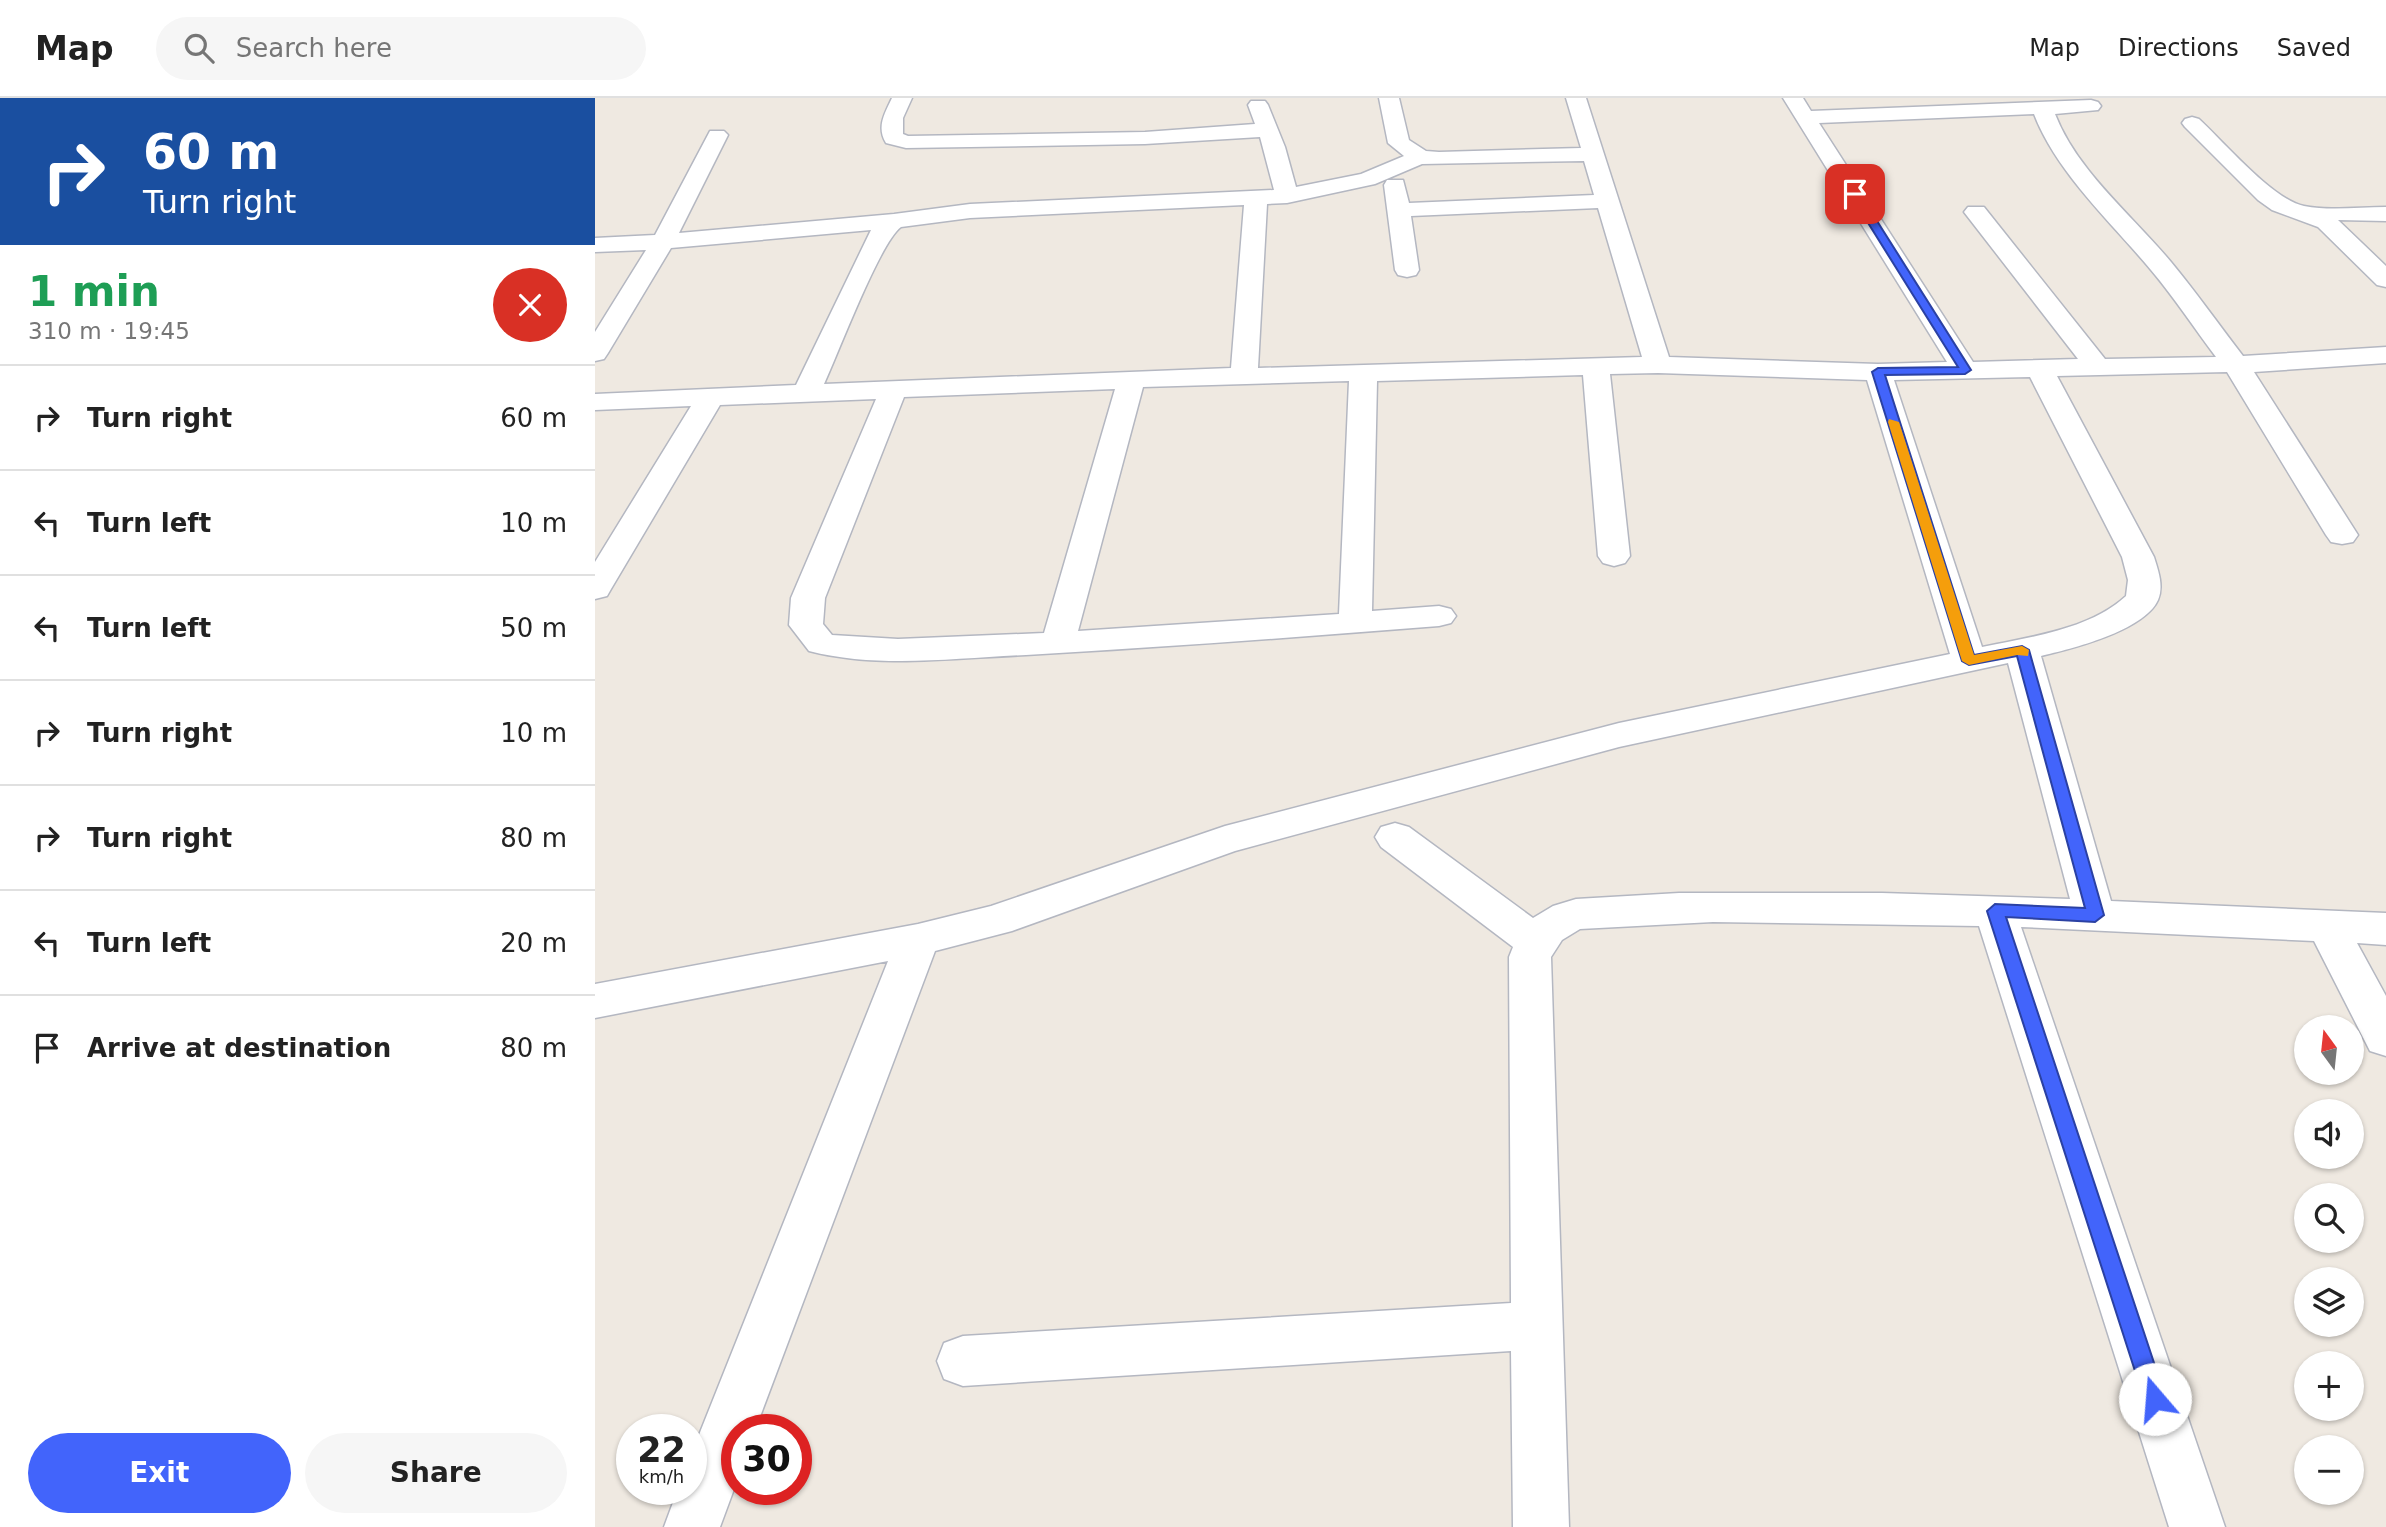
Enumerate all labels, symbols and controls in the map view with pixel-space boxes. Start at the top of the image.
search box [156,17,646,80]
text: Map [35,29,114,68]
icon: search [180,29,218,67]
text: Search here [236,33,392,63]
text: Map [2029,34,2080,62]
text: Directions [2118,34,2239,62]
text: Saved [2277,34,2351,62]
text: 60 m [143,124,279,181]
icon: right [28,126,119,217]
pin [1825,164,1885,224]
icon: arrive [1836,175,1874,213]
text: Turn right [143,183,296,221]
text: 1 min [28,267,160,316]
button: close [493,268,567,342]
text: 310 m · 19:45 [28,318,190,344]
icon: right [28,399,66,437]
text: Turn right [87,403,232,433]
text: 60 m [500,403,567,433]
icon: left [28,504,66,542]
text: Turn left [87,508,211,538]
text: 10 m [500,508,567,538]
icon: left [28,609,66,647]
text: Turn left [87,613,211,643]
text: 50 m [500,613,567,643]
icon: right [28,714,66,752]
text: Turn right [87,718,232,748]
text: 10 m [500,718,567,748]
icon: right [28,819,66,857]
text: Turn right [87,823,232,853]
text: 80 m [500,823,567,853]
icon: left [28,924,66,962]
text: Turn left [87,928,211,958]
text: 20 m [500,928,567,958]
north arrow [2294,1015,2364,1085]
map controls [2294,1015,2364,1505]
icon: arrive [28,1029,66,1067]
text: Arrive at destination [87,1033,391,1063]
text: 80 m [500,1033,567,1063]
button: sound [2294,1099,2364,1169]
button: search [2294,1183,2364,1253]
button: layers [2294,1267,2364,1337]
button: + [2294,1351,2364,1421]
position arrow [2118,1362,2192,1436]
speed limit sign: 30 [721,1414,812,1505]
text: 22 [637,1430,686,1470]
button: Exit [28,1433,291,1513]
button: Share [305,1433,567,1513]
button: − [2294,1435,2364,1505]
text: km/h [639,1466,684,1487]

